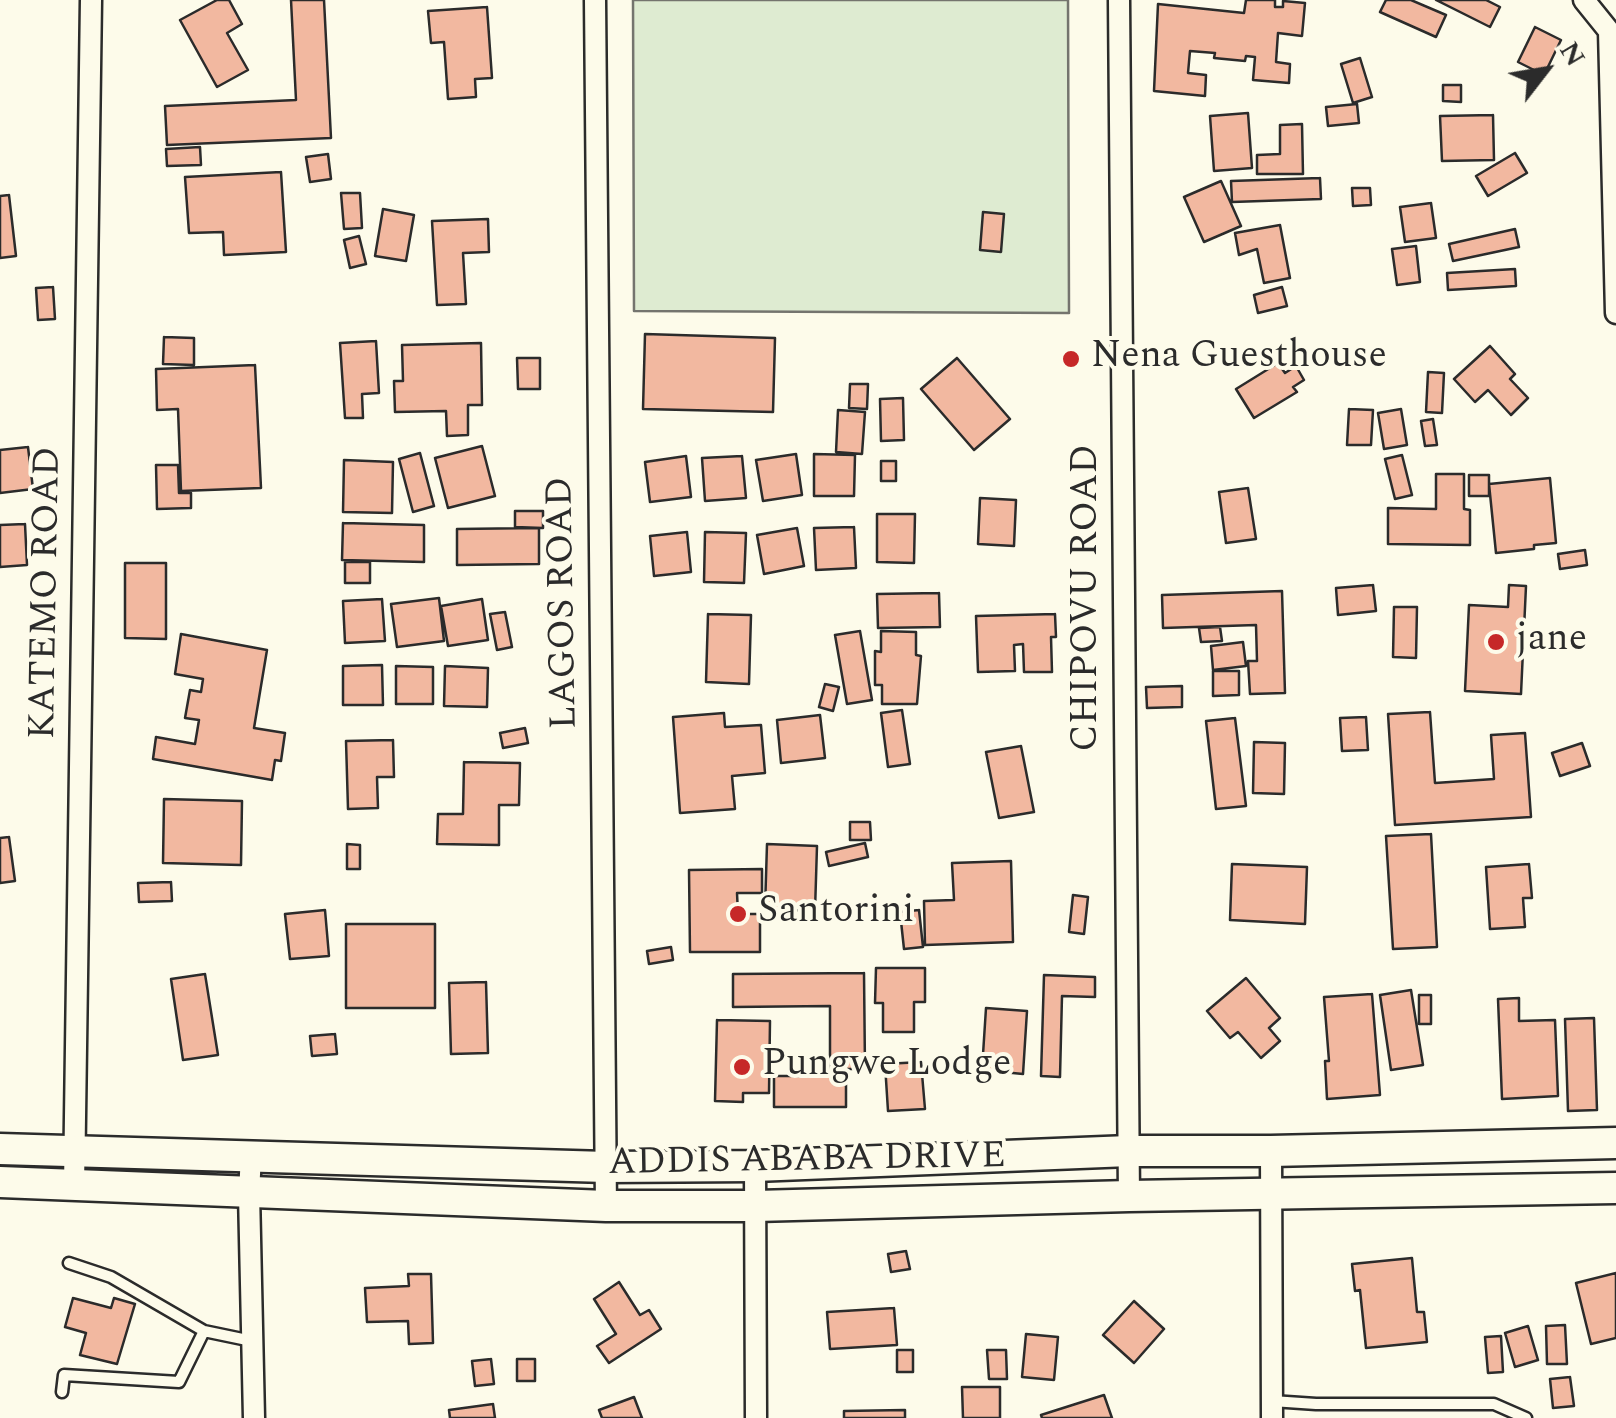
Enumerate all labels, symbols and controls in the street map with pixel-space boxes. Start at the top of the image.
north arrow [1496,20,1596,120]
text: N [1548,33,1596,75]
place label: Nena Guesthouse [1091,336,1387,382]
marker: Nena Guesthouse [1060,348,1082,370]
street label: CHIPOVU ROAD [1066,444,1112,752]
street label: KATEMO ROAD [23,446,73,740]
street label: LAGOS ROAD [540,476,590,730]
place label: jane [1516,619,1587,665]
marker: jane [1485,631,1507,653]
place label: Santorini [758,891,914,937]
marker: Santorini [727,903,749,925]
place label: Pungwe Lodge [762,1044,1011,1090]
marker: Pungwe Lodge [731,1056,753,1078]
street label: ADDIS ABABA DRIVE [608,1136,1006,1188]

